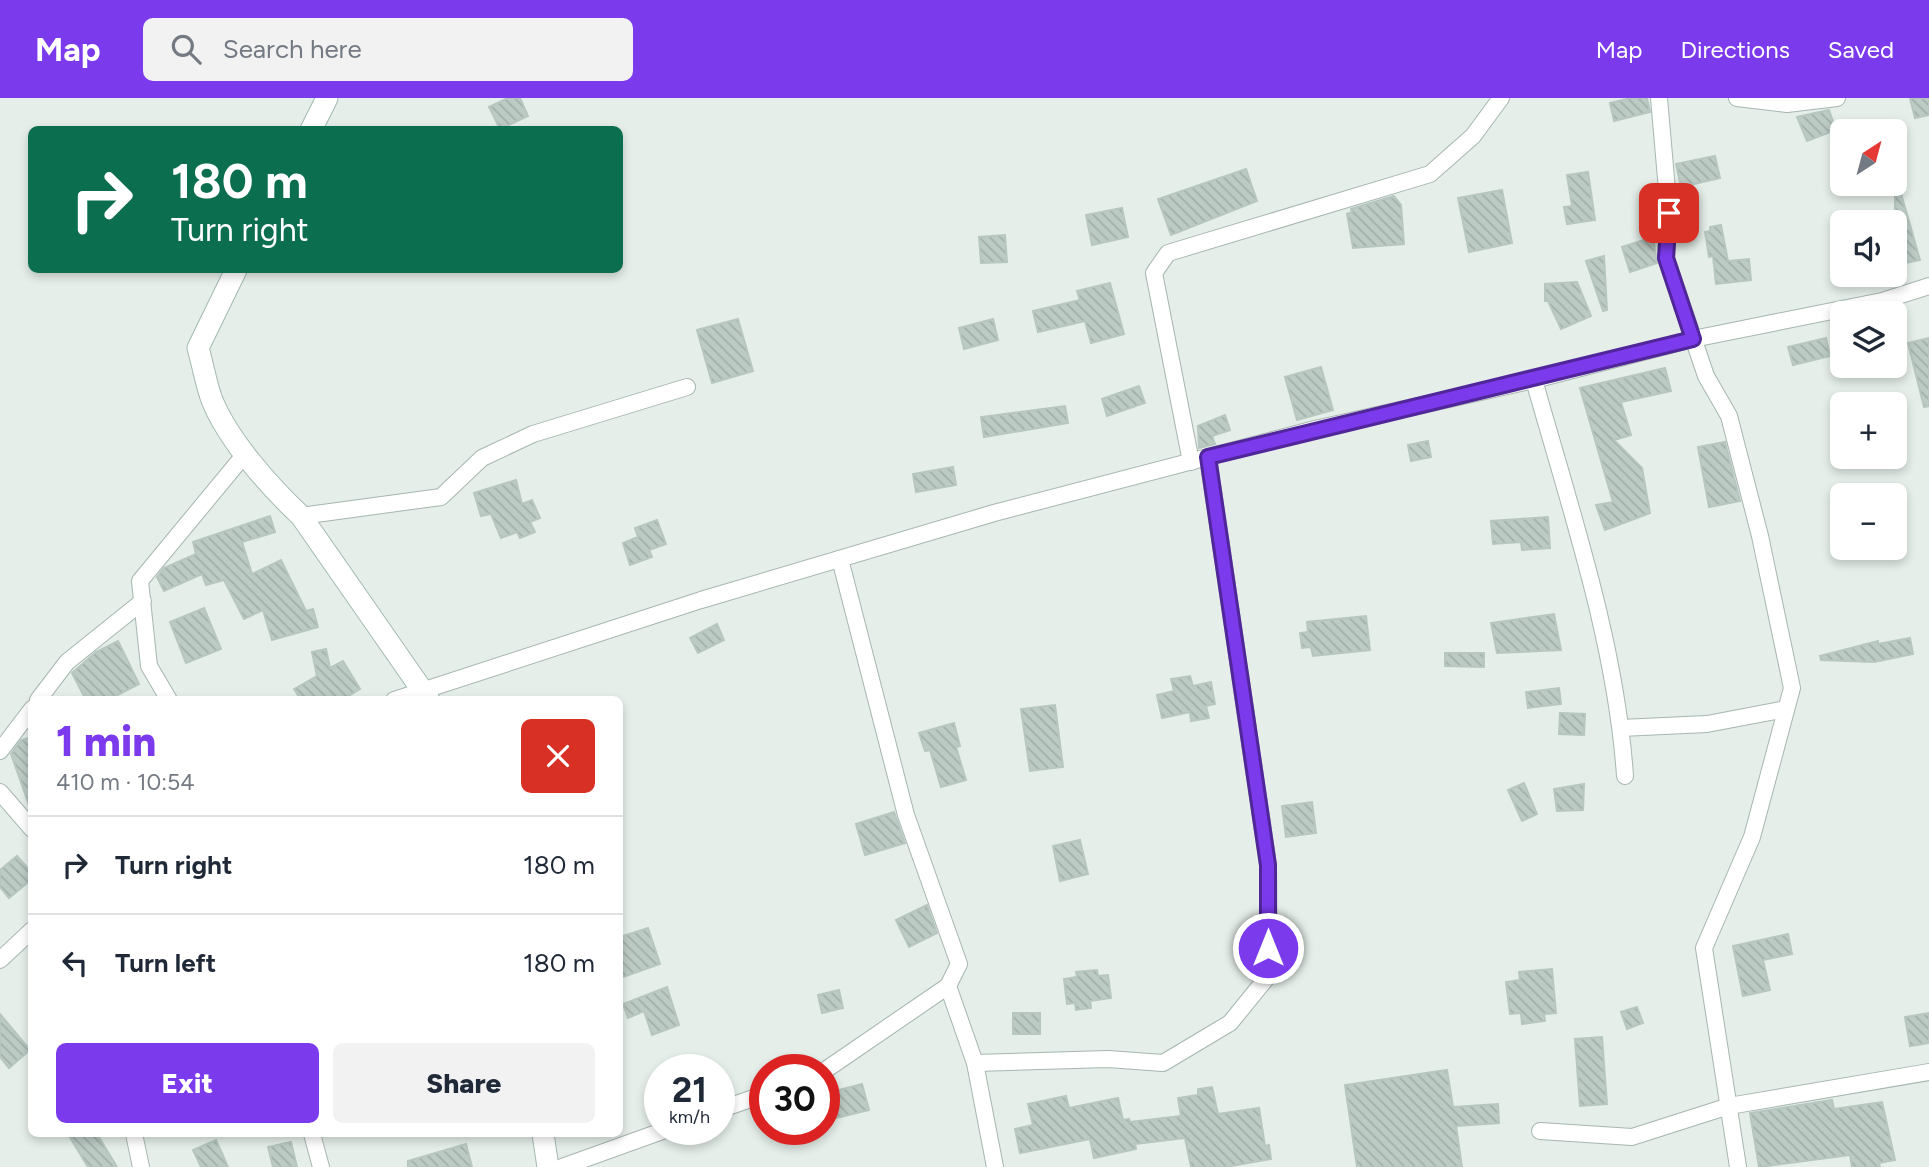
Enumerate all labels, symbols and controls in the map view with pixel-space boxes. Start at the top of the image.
search box [143,18,633,81]
text: Map [35,30,101,69]
icon: search [167,30,205,68]
text: Search here [223,33,362,65]
text: Map [1596,35,1642,64]
text: Directions [1680,35,1790,64]
text: Saved [1828,35,1894,64]
north arrow [1830,119,1908,196]
map controls [1830,119,1907,560]
text: 180 m [171,151,308,210]
icon: right [56,154,147,245]
pin [1639,183,1699,243]
icon: arrive [1650,194,1688,232]
button: sound [1830,210,1907,287]
text: Turn right [171,211,309,249]
button: layers [1830,301,1907,378]
button: + [1830,392,1907,469]
button: − [1830,483,1907,560]
text: 1 min [56,716,156,767]
button: close [521,719,595,793]
text: 410 m · 10:54 [56,768,195,796]
icon: right [56,846,94,884]
text: Turn right [115,849,232,881]
text: 180 m [523,849,595,881]
position arrow [1231,911,1305,985]
icon: left [56,944,94,982]
text: Turn left [115,947,216,979]
text: 180 m [523,947,595,979]
button: Exit [56,1043,319,1123]
button: Share [333,1043,595,1123]
speed limit sign: 30 [749,1054,840,1145]
text: 21 [672,1069,707,1111]
text: km/h [669,1106,710,1128]

